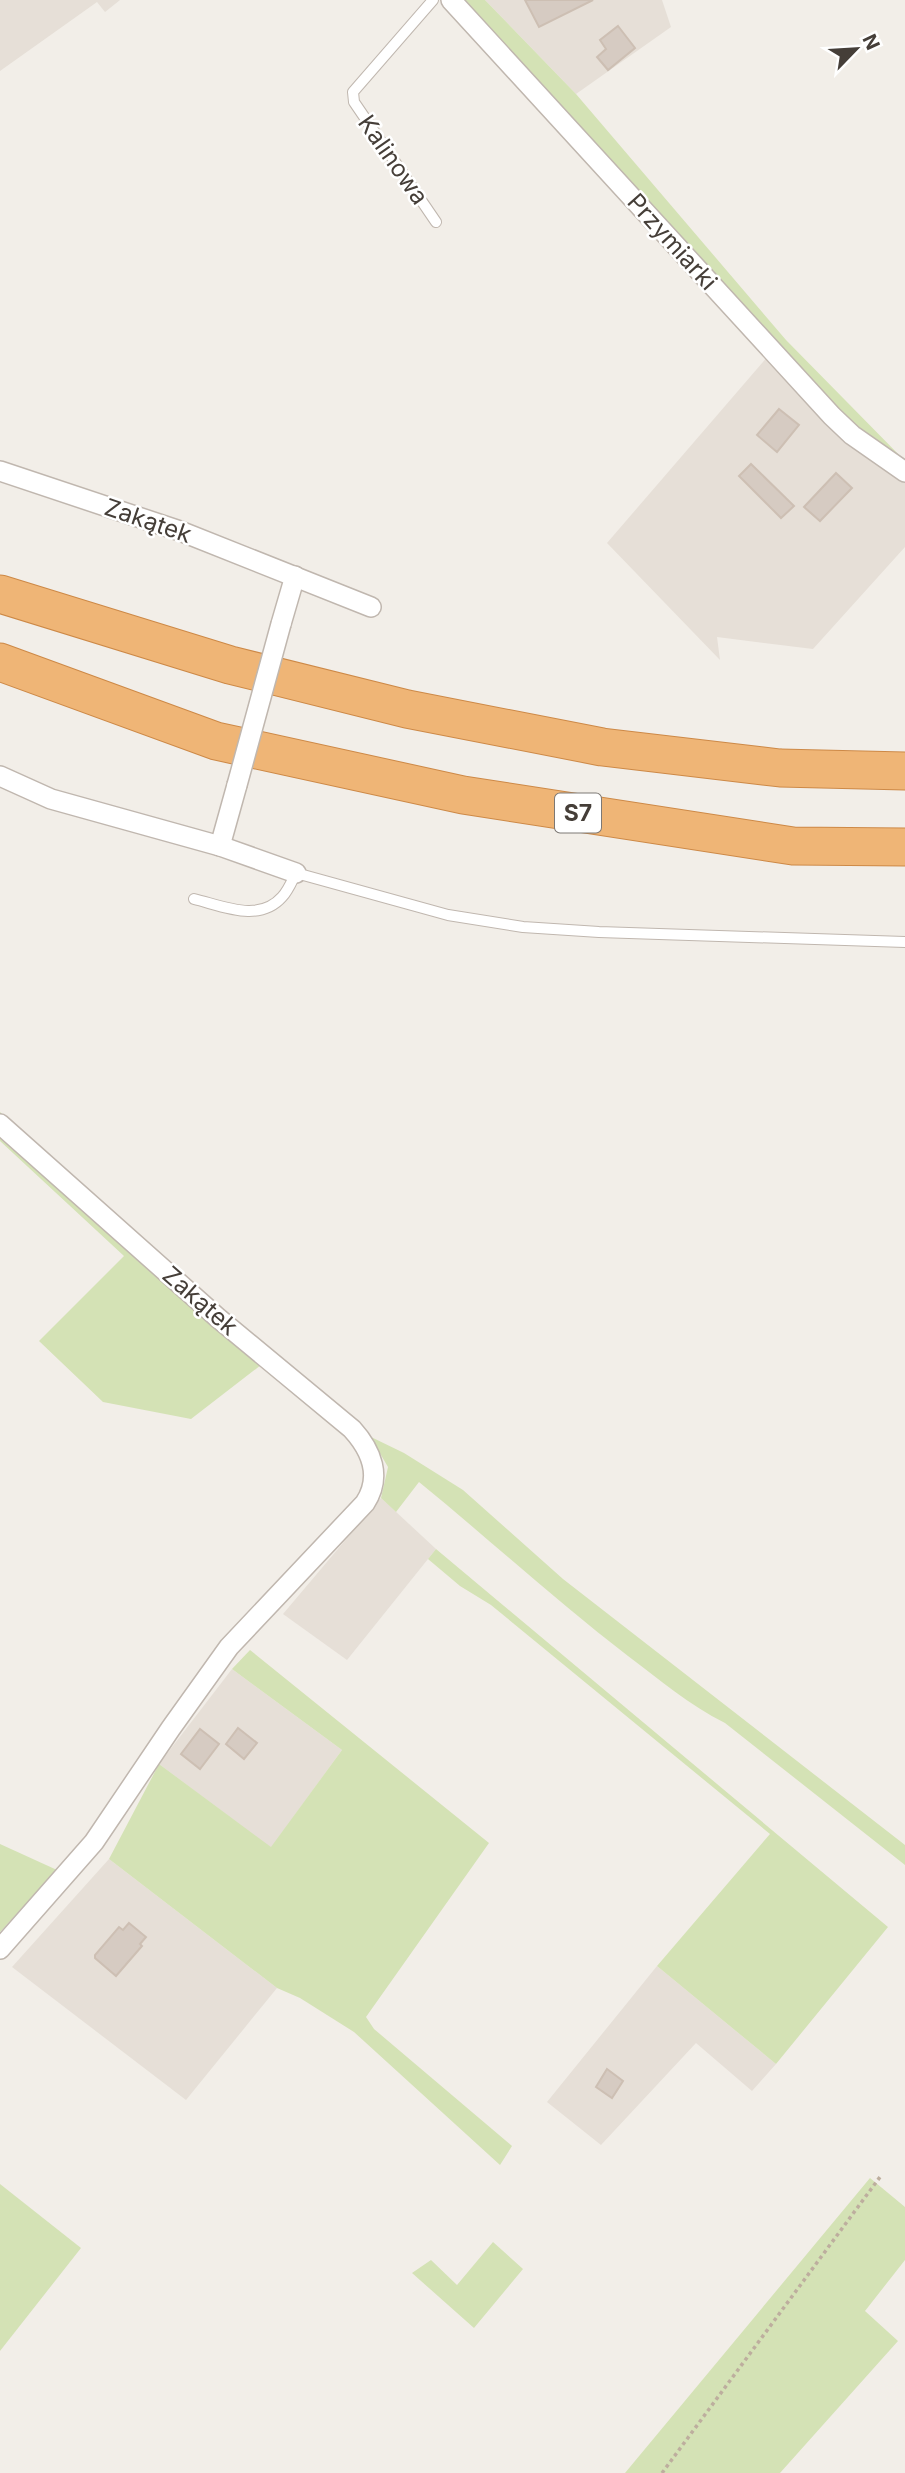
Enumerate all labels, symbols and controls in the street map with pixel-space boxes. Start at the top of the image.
north arrow [821,14,891,84]
text: N [857,31,884,53]
street label: Kalinowa [352,109,435,210]
street label: Przymiarki [622,187,723,296]
street label: Zakątek [101,492,195,549]
road number: S7 [555,793,601,832]
street label: Zakątek [157,1260,244,1341]

